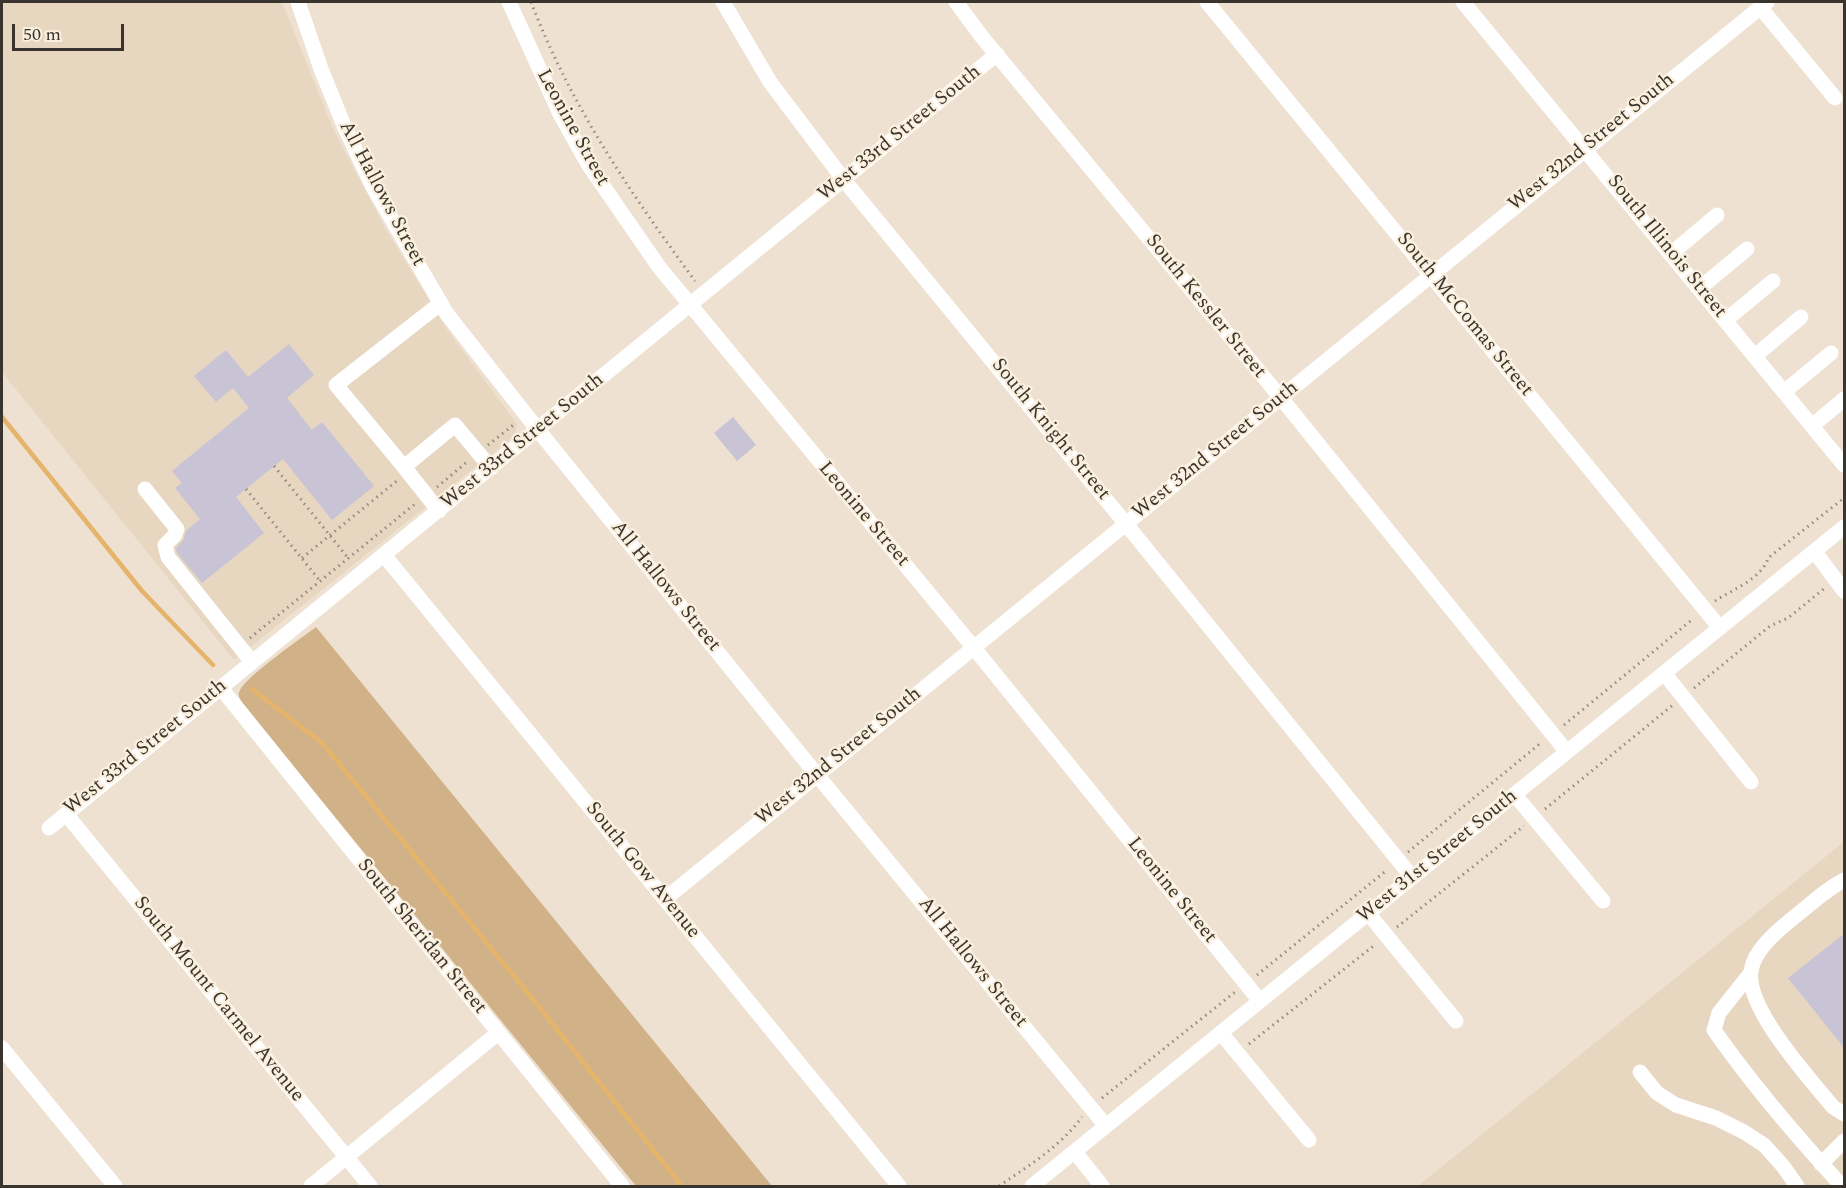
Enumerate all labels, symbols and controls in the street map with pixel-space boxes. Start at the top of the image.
scale bar [15,12,128,50]
text: 50 m [23,21,61,48]
street label: West 33rd Street South [814,61,986,207]
street label: Leonine Street [530,65,614,191]
street label: West 32nd Street South [1504,69,1680,217]
street label: All Hallows Street [333,117,429,271]
street label: South Illinois Street [1601,171,1731,323]
street label: South McComas Street [1391,228,1537,402]
street label: South Kessler Street [1140,230,1270,384]
street label: South Knight Street [985,354,1115,506]
street label: West 33rd Street South [437,369,609,515]
street label: West 32nd Street South [1128,377,1304,525]
street label: Leonine Street [812,458,914,572]
street label: All Hallows Street [605,517,725,657]
street label: West 33rd Street South [60,675,232,821]
street label: West 32nd Street South [751,683,927,831]
street label: West 31st Street South [1353,785,1523,929]
street label: South Gow Avenue [579,798,705,944]
street label: Leonine Street [1121,833,1221,949]
street label: South Sheridan Street [351,854,491,1020]
street label: South Mount Carmel Avenue [128,892,308,1108]
street label: All Hallows Street [912,893,1032,1033]

